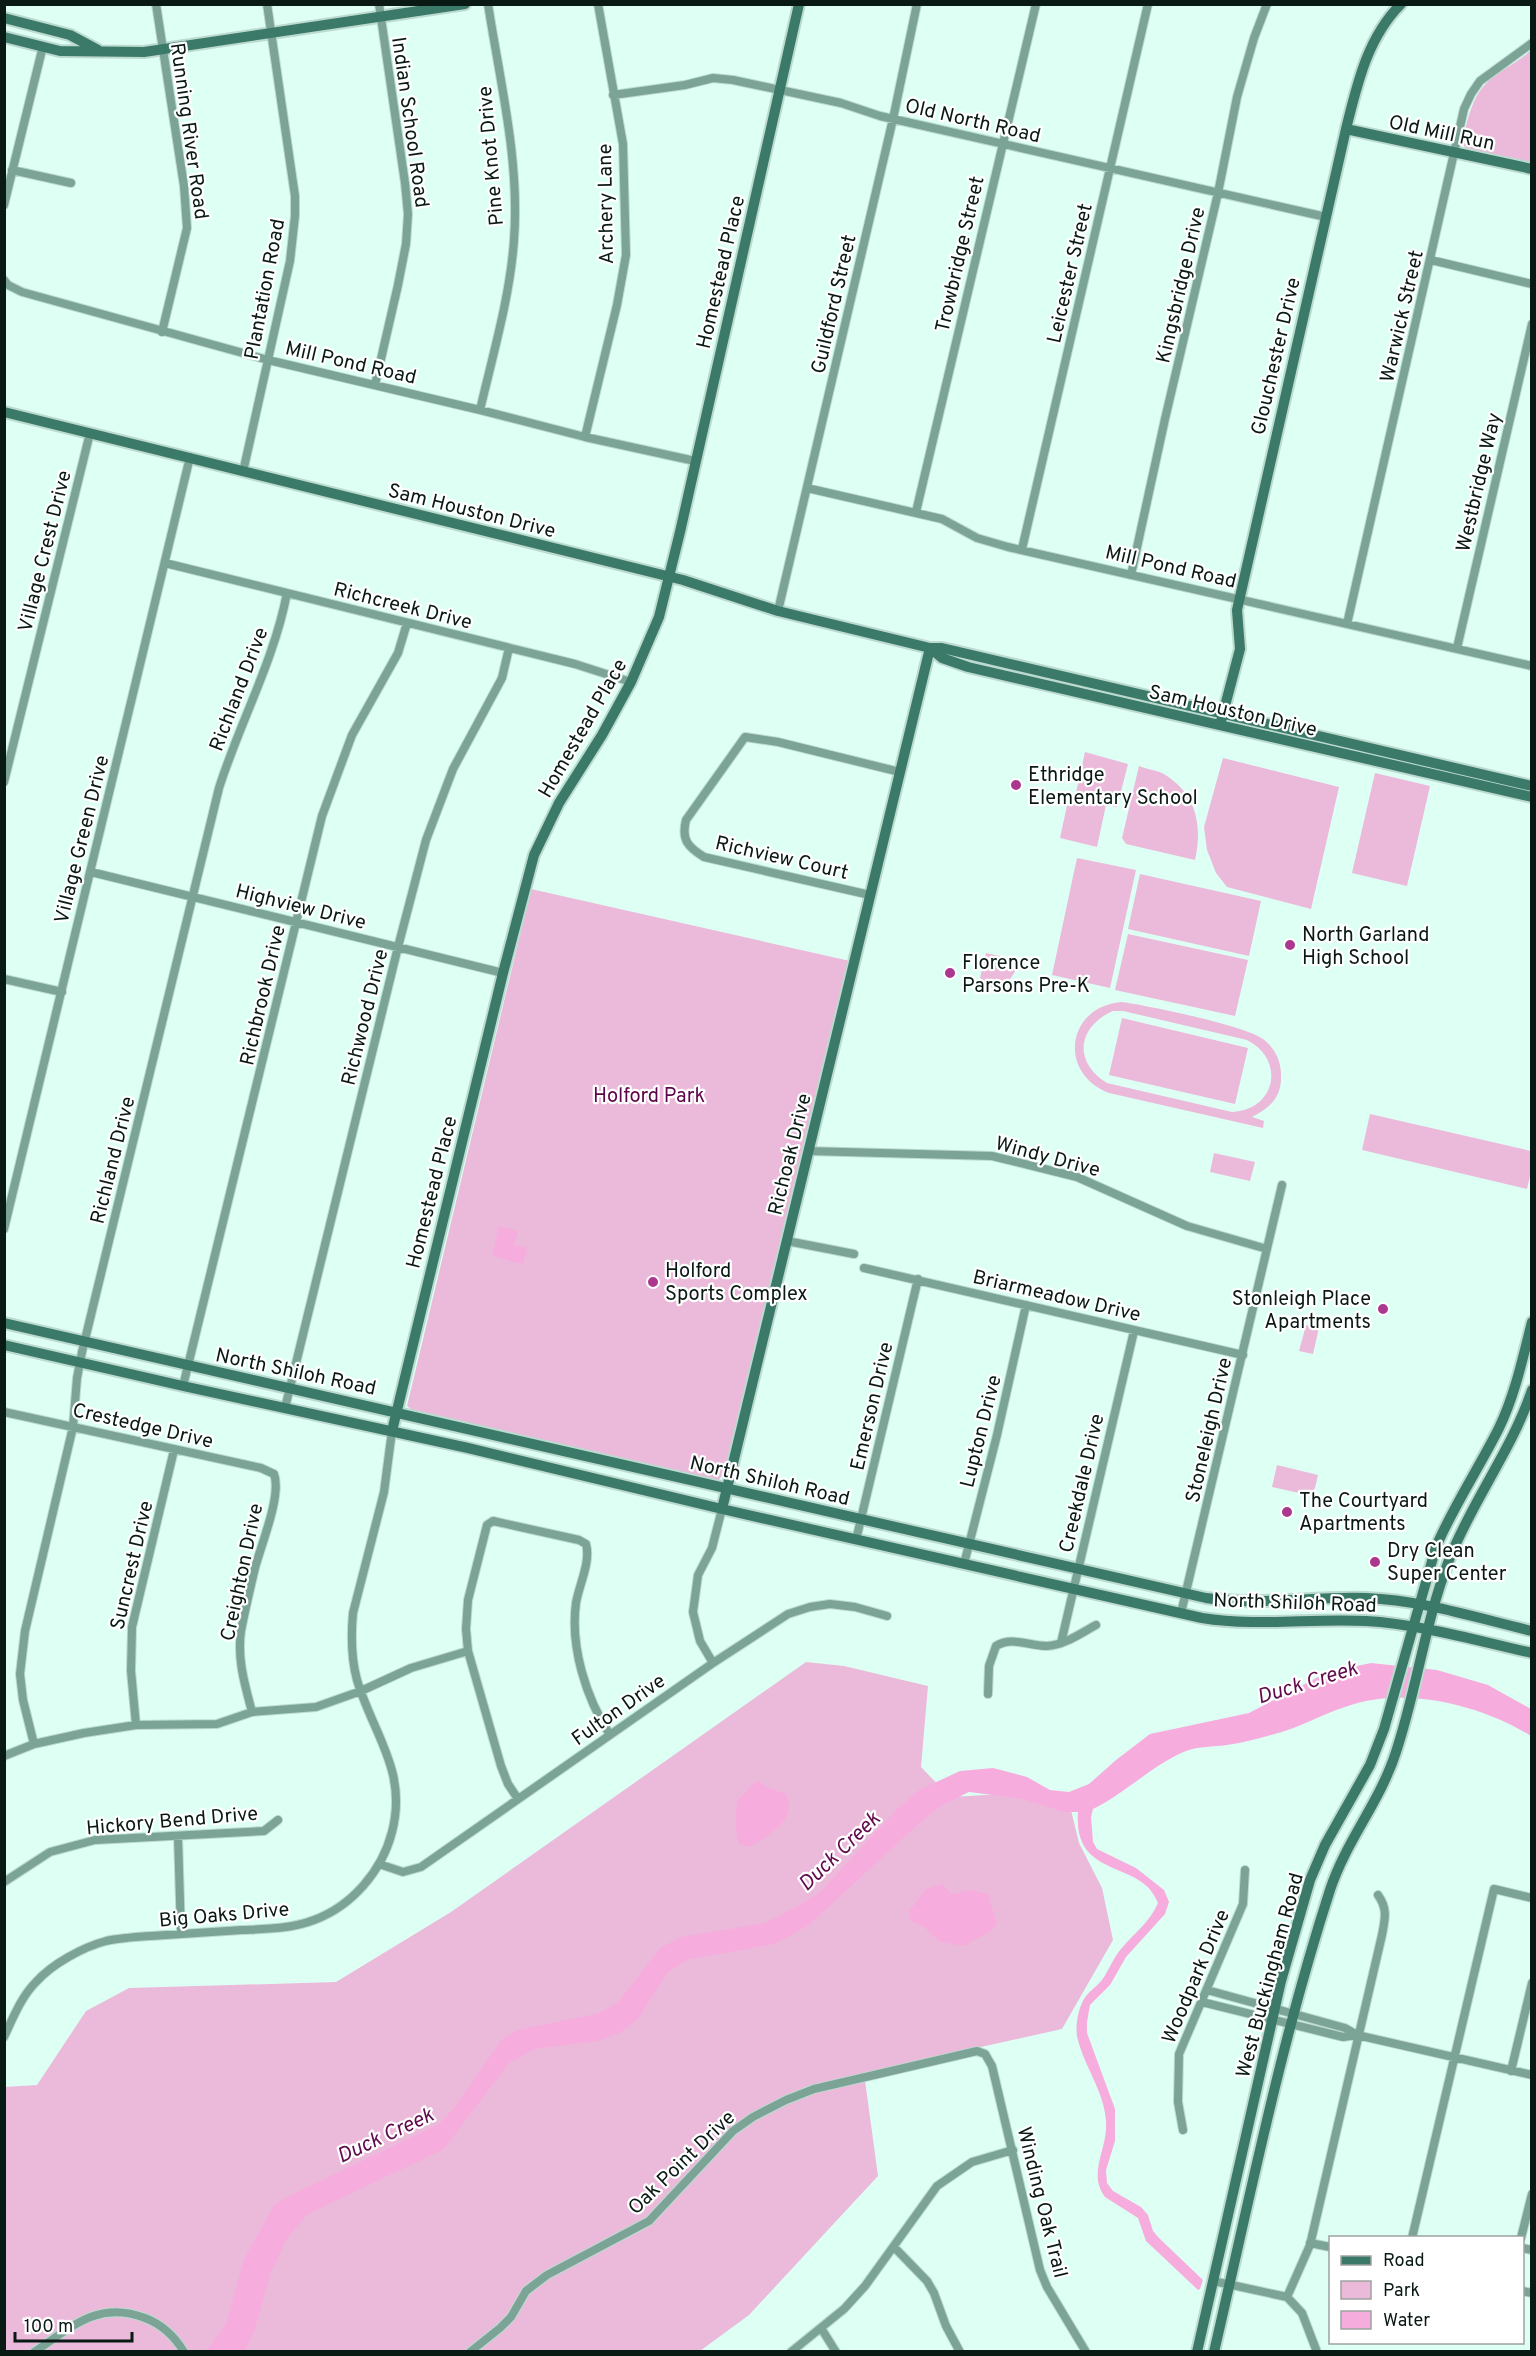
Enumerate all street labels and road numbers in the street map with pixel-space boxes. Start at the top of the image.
street label: Indian School Road [384,35,434,209]
street label: Running River Road [163,41,213,221]
street label: Pine Knot Drive [473,85,511,227]
street label: Old North Road [902,94,1043,150]
street label: Old Mill Run [1386,110,1497,158]
street label: Archery Lane [593,143,621,265]
street label: Trowbridge Street [930,174,992,335]
street label: Homestead Place [692,193,752,352]
street label: Leicester Street [1042,201,1100,346]
street label: Kingsbridge Drive [1151,205,1213,366]
street label: Plantation Road [240,217,292,362]
street label: Guildford Street [806,232,864,377]
street label: Warwick Street [1375,248,1431,385]
street label: Glouchester Drive [1246,275,1308,438]
street label: Mill Pond Road [282,336,419,392]
street label: Westbridge Way [1451,410,1509,555]
street label: Village Crest Drive [13,468,79,635]
street label: Sam Houston Drive [385,479,558,545]
street label: Mill Pond Road [1102,540,1239,596]
street label: Richcreek Drive [331,577,474,637]
street label: Richland Drive [204,624,275,755]
street label: Homestead Place [533,655,634,803]
street label: Sam Houston Drive [1146,680,1319,744]
street label: Village Green Drive [49,753,116,926]
street label: Richview Court [712,831,851,887]
street label: Highview Drive [232,879,369,937]
street label: Richbrook Drive [235,923,293,1068]
street label: Richwood Drive [336,947,395,1088]
street label: Richoak Drive [763,1091,819,1218]
street label: Richland Drive [86,1094,142,1227]
street label: Homestead Place [401,1113,464,1272]
street label: Windy Drive [992,1131,1103,1184]
street label: Briarmeadow Drive [970,1265,1143,1329]
street label: Emerson Drive [846,1340,900,1473]
street label: North Shiloh Road [213,1343,378,1403]
street label: Stoneleigh Drive [1181,1355,1239,1506]
street label: Lupton Drive [955,1372,1009,1491]
street label: Crestedge Drive [70,1398,215,1456]
street label: Creekdale Drive [1054,1411,1112,1556]
street label: North Shiloh Road [687,1451,852,1513]
street label: Suncrest Drive [105,1498,160,1633]
street label: Creighton Drive [216,1501,270,1644]
street label: North Shiloh Road [1213,1588,1377,1620]
street label: Fulton Drive [567,1669,671,1752]
street label: Hickory Bend Drive [85,1802,259,1842]
street label: West Buckingham Road [1231,1870,1311,2081]
street label: Big Oaks Drive [158,1897,290,1935]
street label: Woodpark Drive [1157,1906,1237,2048]
street label: Oak Point Drive [623,2106,742,2221]
street label: Winding Oak Trail [1010,2124,1072,2281]

